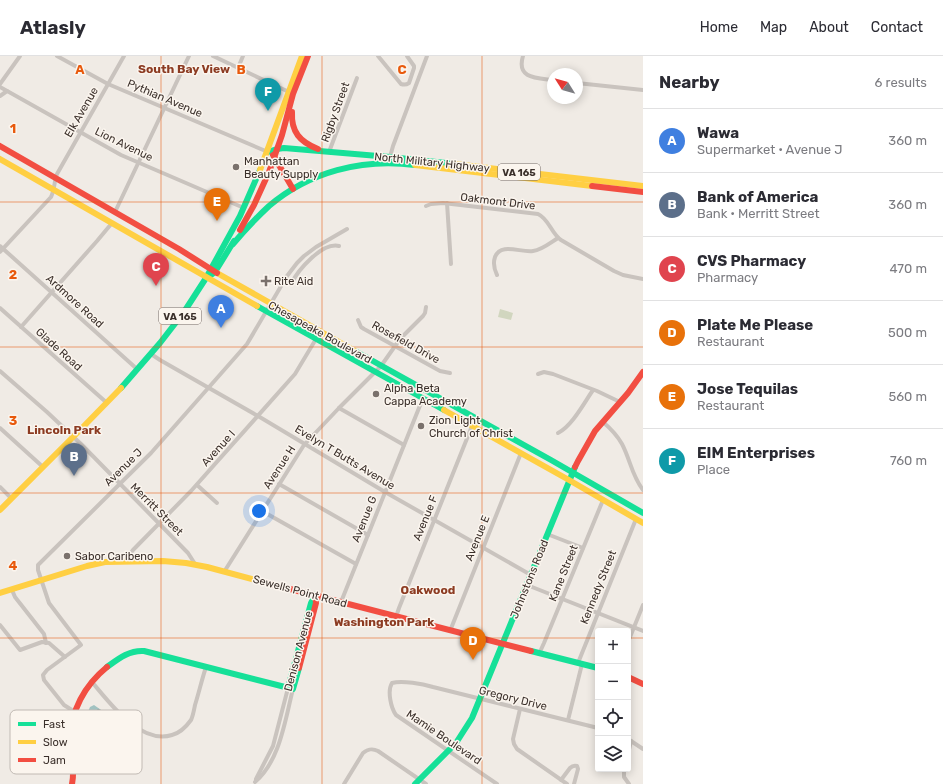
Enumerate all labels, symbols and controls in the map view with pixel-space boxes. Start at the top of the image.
text: Atlasly [20,16,86,39]
text: Home [700,19,738,36]
text: Map [760,19,787,36]
text: About [809,19,849,36]
text: Contact [871,19,923,36]
text: A [75,62,85,77]
district label: South Bay View [138,62,230,76]
text: B [236,62,246,77]
text: C [397,62,407,77]
north arrow [547,68,583,104]
text: Nearby [659,72,720,92]
text: 6 results [875,75,927,90]
street label: Pythian Avenue [125,77,204,120]
pin: F [255,78,281,111]
street label: Rigby Street [319,80,353,144]
street label: Elk Avenue [62,85,101,140]
text: 1 [10,121,16,136]
text: Wawa [697,124,739,142]
street label: Lion Avenue [93,125,155,164]
text: A [667,133,677,148]
text: 360 m [888,133,927,148]
text: Supermarket · Avenue J [697,142,843,157]
street label: North Military Highway [374,150,490,175]
place label: Manhattan Beauty Supply [244,155,318,181]
marker: Manhattan Beauty Supply [231,162,241,172]
road number: VA 165 [498,164,540,180]
pin: E [204,188,230,221]
text: Bank of America [697,188,818,206]
street label: Oakmont Drive [460,190,536,213]
text: B [667,197,677,212]
text: 360 m [888,197,927,212]
text: Bank · Merritt Street [697,206,820,221]
text: CVS Pharmacy [697,252,806,270]
pin: C [143,253,169,286]
text: C [667,261,677,276]
text: 470 m [889,261,927,276]
text: 2 [9,267,17,282]
text: Pharmacy [697,270,758,285]
street label: Ardmore Road [43,272,106,331]
place label: Rite Aid [274,275,313,288]
marker: Rite Aid [261,276,271,286]
pin: A [208,295,234,328]
street label: Chesapeake Boulevard [266,299,374,366]
road number: VA 165 [159,308,201,324]
text: Plate Me Please [697,316,813,334]
street label: Rosefield Drive [369,318,442,366]
street label: Glade Road [33,325,84,374]
text: D [667,325,677,340]
text: 500 m [888,325,927,340]
text: Restaurant [697,334,764,349]
text: Jose Tequilas [697,380,798,398]
place label: Alpha Beta Cappa Academy [384,382,467,408]
marker: Alpha Beta Cappa Academy [371,389,381,399]
text: E [668,389,676,404]
text: 560 m [888,389,927,404]
text: Restaurant [697,398,764,413]
text: 3 [9,413,18,428]
place label: Zion Light Church of Christ [429,414,514,440]
marker: Zion Light Church of Christ [416,421,426,431]
street label: Evelyn T Butts Avenue [292,422,397,492]
district label: Lincoln Park [27,423,101,437]
street label: Avenue I [199,428,238,469]
pin: B [61,443,87,476]
street label: Avenue H [261,443,298,491]
text: EIM Enterprises [697,444,815,462]
street label: Avenue J [102,446,145,489]
text: F [668,453,676,468]
text: 760 m [890,453,927,468]
text: Place [697,462,730,477]
street label: Merritt Street [128,480,186,539]
street label: Avenue G [349,494,380,544]
street label: Avenue F [411,494,440,543]
your location [249,501,269,521]
street label: Avenue E [462,513,493,563]
street label: Johnstons Road [508,538,551,621]
street label: Kane Street [546,542,581,603]
street label: Kennedy Street [578,548,620,626]
place label: Sabor Caribeno [75,550,153,563]
marker: Sabor Caribeno [62,551,72,561]
text: 4 [9,558,18,573]
street label: Sewells Point Road [251,573,348,610]
district label: Oakwood [401,583,455,597]
street label: Denison Avenue [282,610,315,693]
district label: Washington Park [334,615,434,629]
pin: D [460,627,486,660]
map controls [595,628,631,772]
button: + [595,628,631,664]
button: − [595,664,631,700]
street label: Gregory Drive [477,684,548,713]
button: locate [595,700,631,736]
street label: Mamie Boulevard [404,708,484,767]
legend [10,710,142,774]
text: Fast [43,718,66,731]
text: Slow [43,736,68,749]
button: layers [595,736,631,772]
text: Jam [43,754,66,767]

